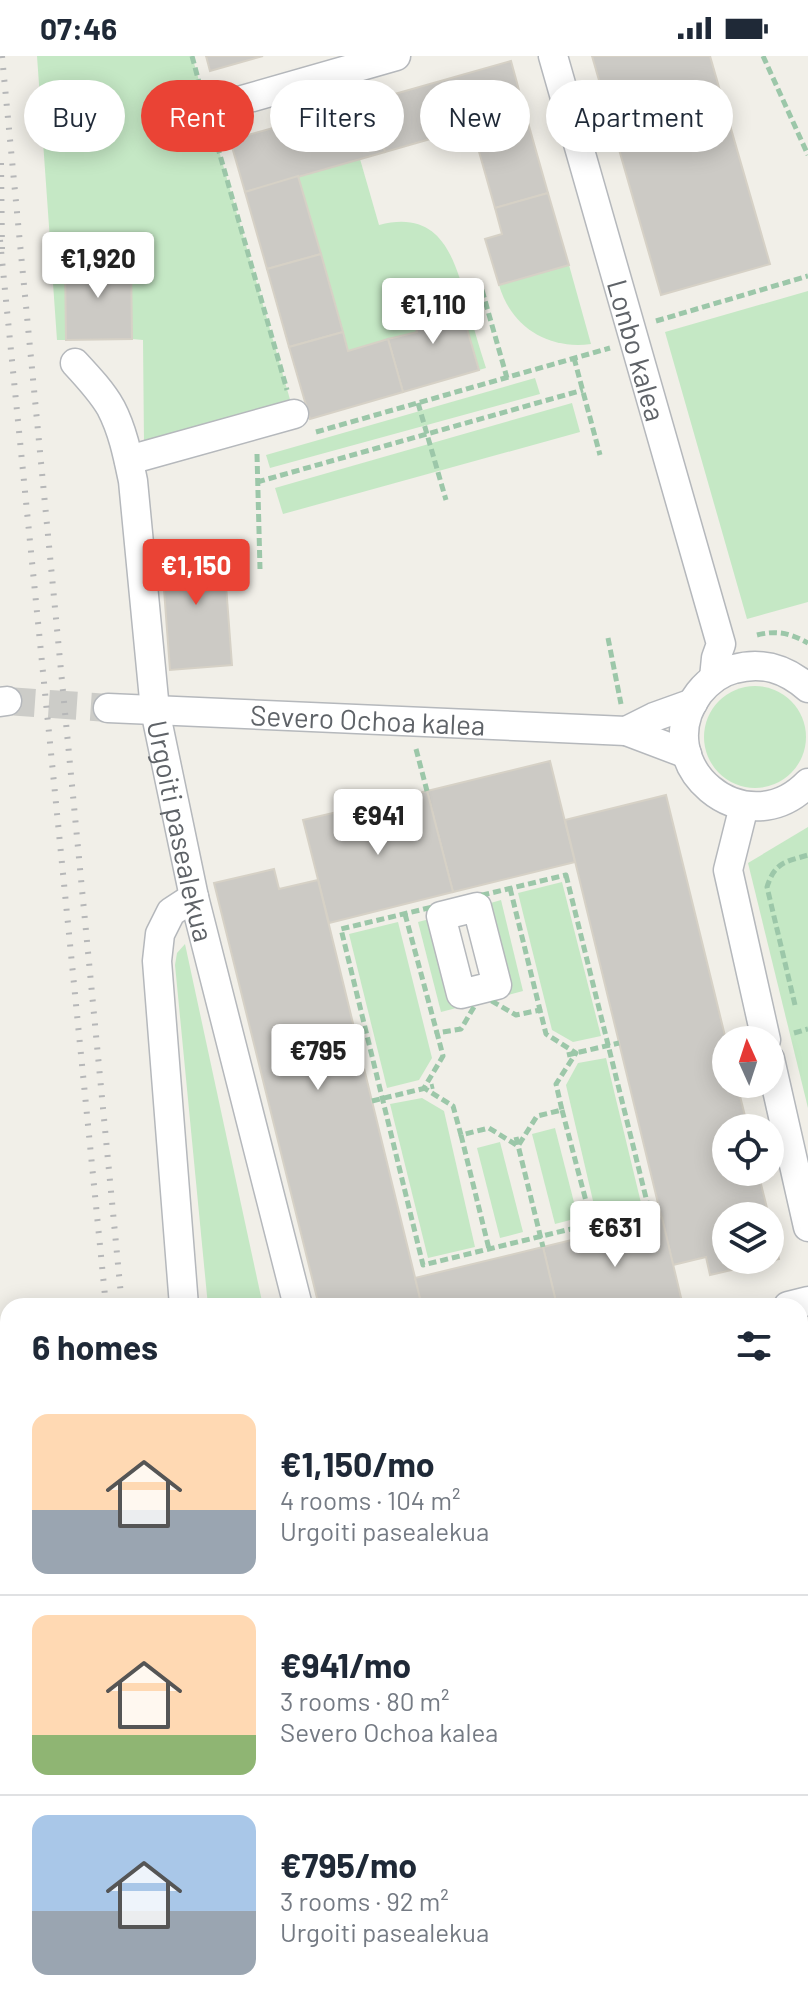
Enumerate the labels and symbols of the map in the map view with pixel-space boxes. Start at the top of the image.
pin: €1,920 [33,232,163,300]
street label: Lonbo kalea [601,275,673,425]
pin: €1,110 [368,278,498,346]
pin: €1,150 [131,539,261,607]
street label: Severo Ochoa kalea [249,697,486,742]
street label: Urgoiti pasealekua [141,717,222,945]
pin: €941 [331,789,425,857]
pin: €795 [271,1024,365,1092]
north arrow [712,1026,784,1098]
pin: €631 [568,1201,662,1269]

